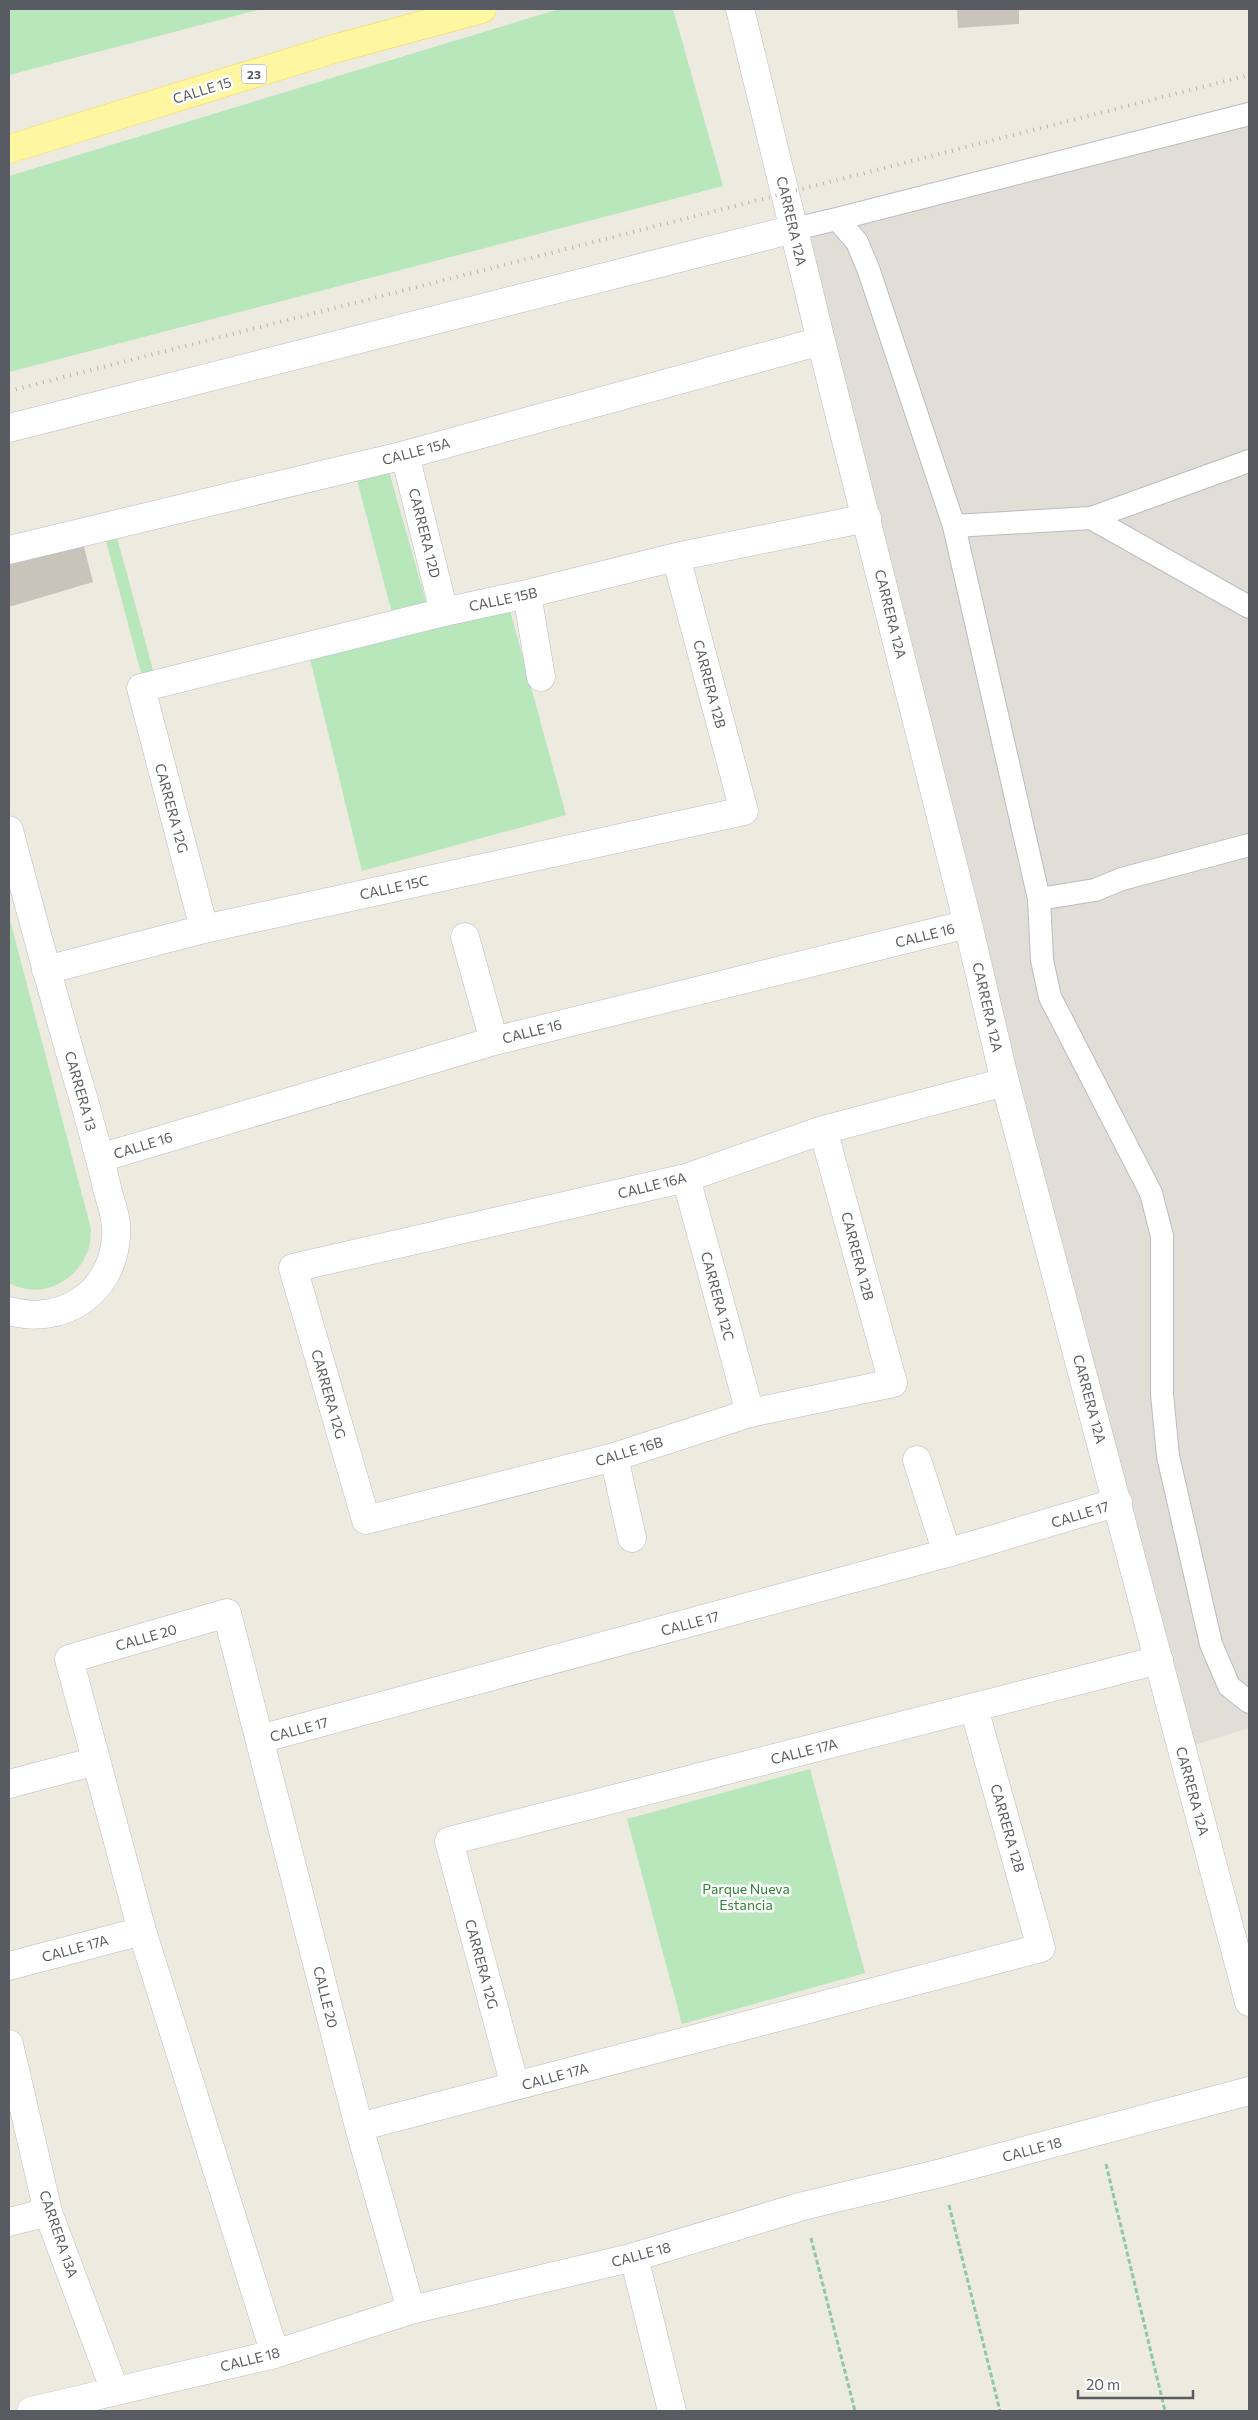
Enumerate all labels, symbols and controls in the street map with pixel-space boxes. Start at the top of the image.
road number: 23 [242,64,266,84]
street label: CALLE 15 [171,73,233,107]
street label: CARRERA 12A [773,175,811,268]
street label: CALLE 15A [380,434,452,468]
street label: CARRERA 12D [406,486,444,580]
street label: CARRERA 12A [872,568,910,661]
street label: CALLE 15B [467,583,539,615]
street label: CARRERA 12B [690,638,730,730]
street label: CARRERA 12G [152,761,192,855]
street label: CALLE 15C [358,871,430,903]
street label: CALLE 16 [893,919,957,951]
street label: CARRERA 12A [969,961,1007,1054]
street label: CALLE 16 [500,1015,564,1047]
street label: CARRERA 13 [62,1049,100,1133]
street label: CALLE 16 [111,1128,175,1162]
street label: CALLE 16A [616,1168,688,1202]
street label: CARRERA 12B [838,1210,878,1302]
street label: CARRERA 12C [698,1250,738,1342]
street label: CARRERA 12G [308,1347,350,1441]
street label: CARRERA 12A [1070,1353,1110,1446]
street label: CALLE 16B [593,1433,665,1469]
street label: CALLE 17 [1049,1497,1111,1531]
street label: CALLE 17 [659,1607,721,1639]
street label: CALLE 20 [113,1620,179,1654]
street label: CALLE 17 [268,1713,330,1745]
street label: CALLE 17A [769,1734,839,1767]
street label: CARRERA 12A [1173,1745,1213,1838]
street label: CARRERA 12B [987,1782,1029,1874]
park label: Parque Nueva Estancia [702,1880,790,1913]
street label: CARRERA 12G [462,1917,502,2011]
street label: CALLE 17A [40,1931,110,1965]
street label: CALLE 20 [310,1964,342,2030]
street label: CALLE 17A [520,2059,590,2093]
street label: CALLE 18 [1000,2133,1064,2165]
street label: CARRERA 13A [36,2188,82,2280]
street label: CALLE 18 [609,2238,673,2270]
street label: CALLE 18 [218,2343,282,2375]
scale bar [1078,2368,1193,2400]
text: 20 m [1086,2375,1120,2393]

